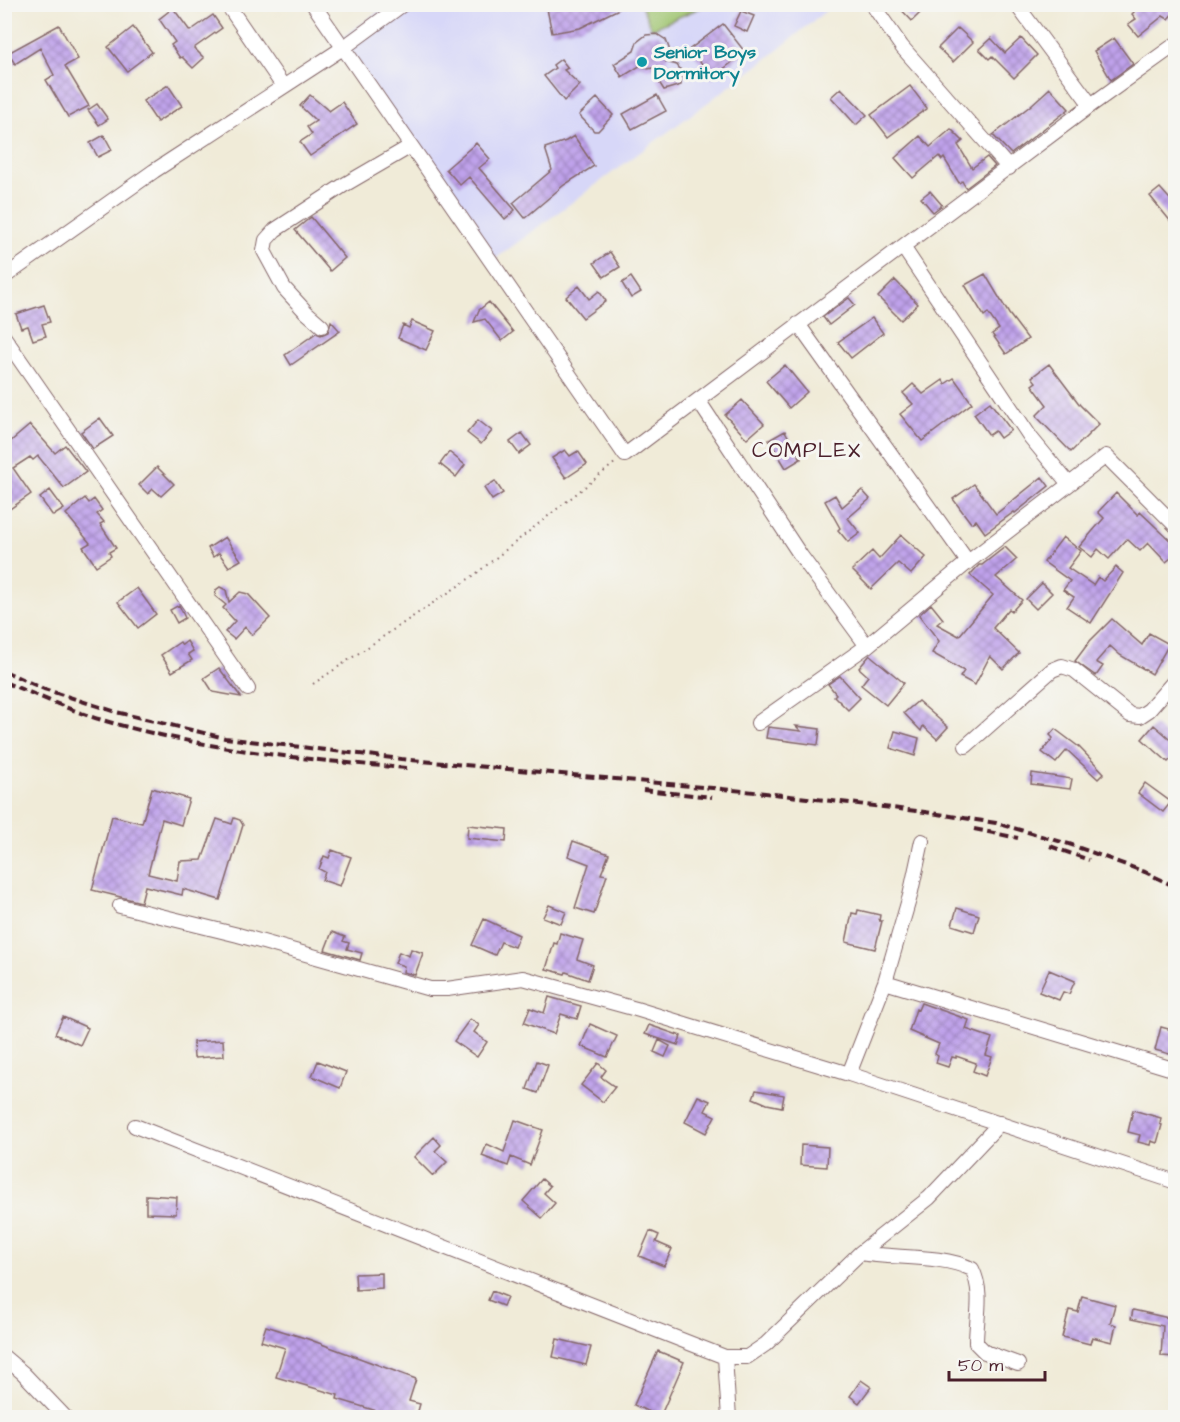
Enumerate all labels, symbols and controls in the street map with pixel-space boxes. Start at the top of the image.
place label: Senior Boys Dormitory [653,40,756,87]
marker: Senior Boys Dormitory [635,55,649,69]
district label: COMPLEX [752,436,862,465]
scale bar [949,1344,1045,1382]
text: 50 m [958,1353,1003,1378]

